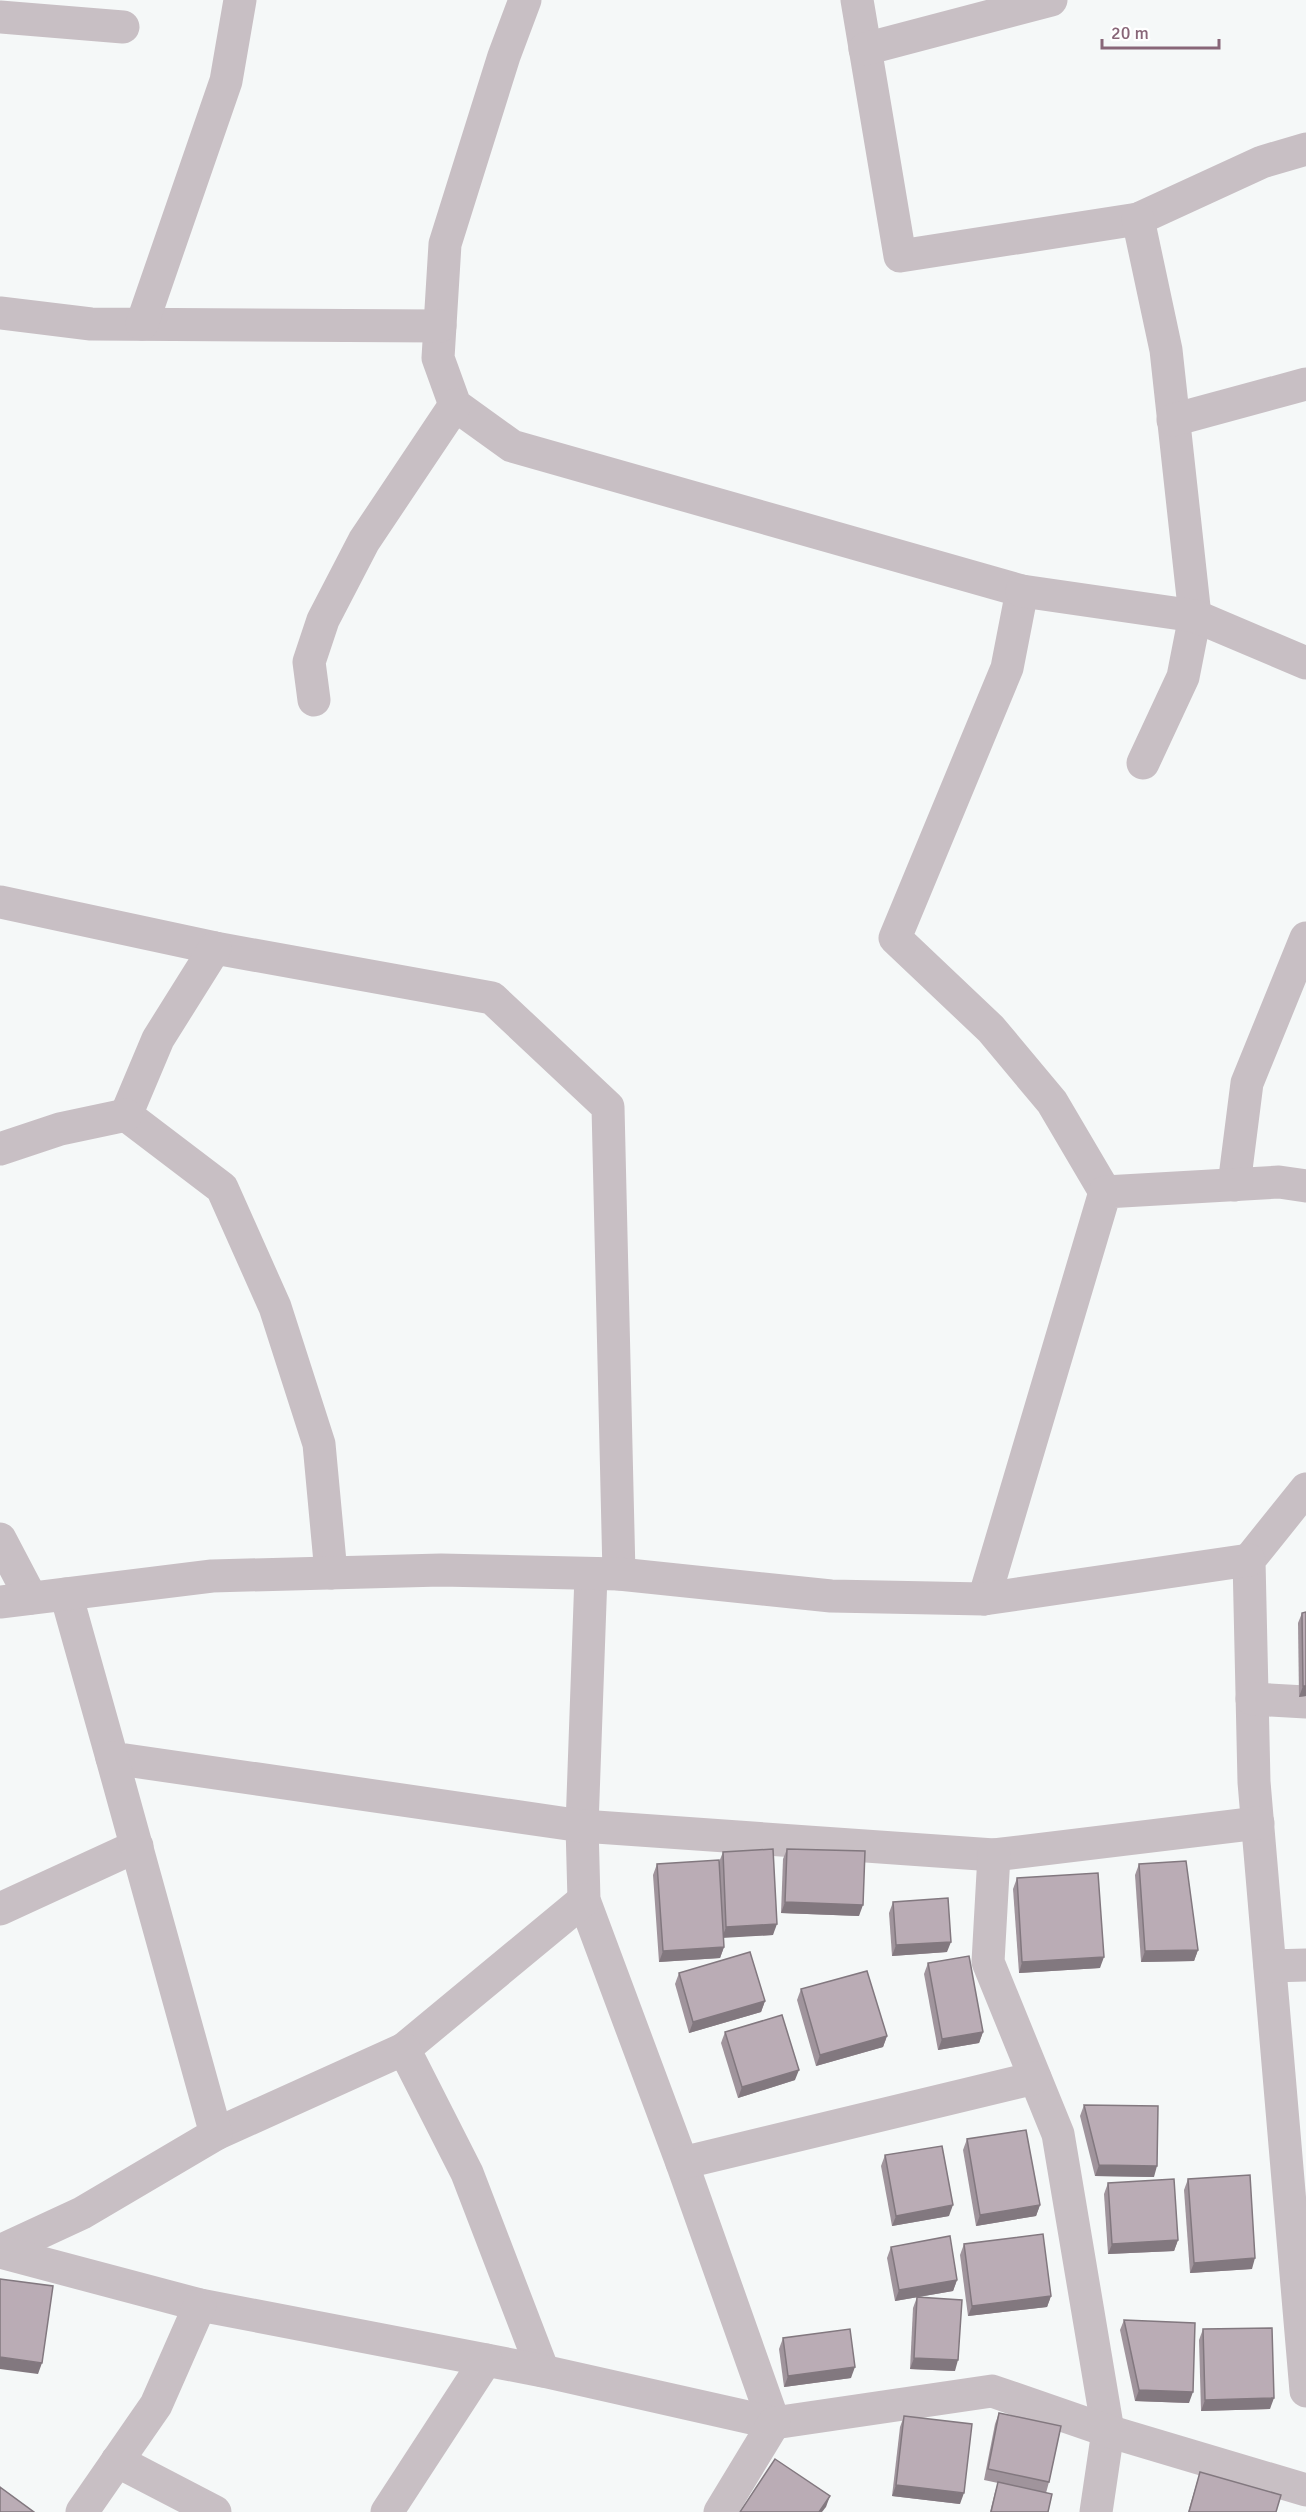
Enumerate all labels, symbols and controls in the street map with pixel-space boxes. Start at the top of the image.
scale bar [1102,12,1219,50]
text: 20 m [1111,22,1149,44]

